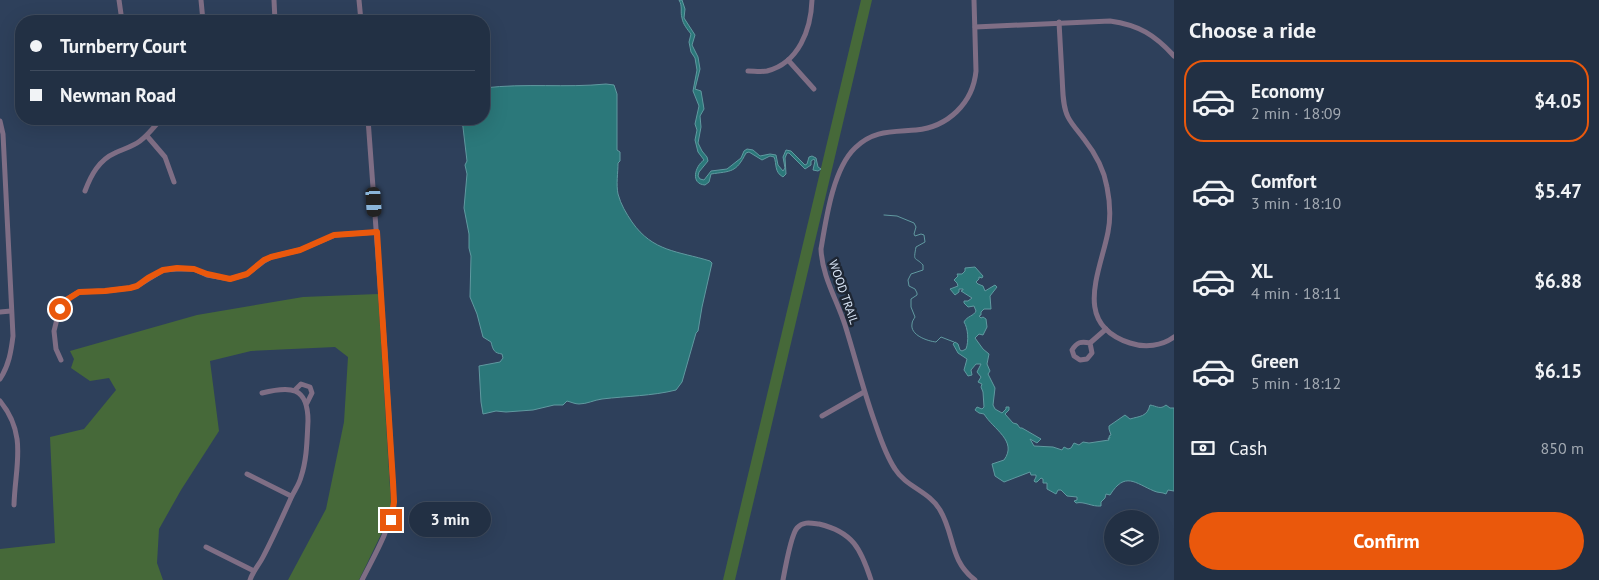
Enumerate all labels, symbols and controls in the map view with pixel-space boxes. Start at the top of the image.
text: Choose a ride [1189,16,1316,44]
text: Turnberry Court [60,34,186,58]
icon: car [1191,79,1236,124]
text: Economy [1251,79,1324,103]
text: Newman Road [60,83,176,107]
text: $4.05 [1534,89,1582,113]
text: 2 min · 18:09 [1251,103,1341,123]
icon: car [1191,169,1236,214]
text: Comfort [1251,169,1317,193]
text: $5.47 [1534,179,1582,203]
car [365,187,382,217]
text: 3 min · 18:10 [1251,193,1341,213]
street label: WOOD TRAIL [826,258,862,326]
icon: car [1191,259,1236,304]
text: XL [1251,259,1273,283]
text: $6.88 [1534,269,1582,293]
text: 4 min · 18:11 [1251,283,1341,303]
route start [49,298,71,320]
icon: car [1191,349,1236,394]
text: Green [1251,349,1299,373]
text: $6.15 [1534,359,1582,383]
text: 5 min · 18:12 [1251,373,1341,393]
icon: cash [1189,434,1217,462]
text: Cash [1229,436,1267,460]
text: 850 m [1541,438,1584,458]
callout: 3 min [408,502,491,538]
route end [380,509,402,531]
text: 3 min [430,509,470,529]
map controls [1104,510,1159,565]
button: layers [1104,510,1159,565]
button: Confirm [1189,512,1584,570]

